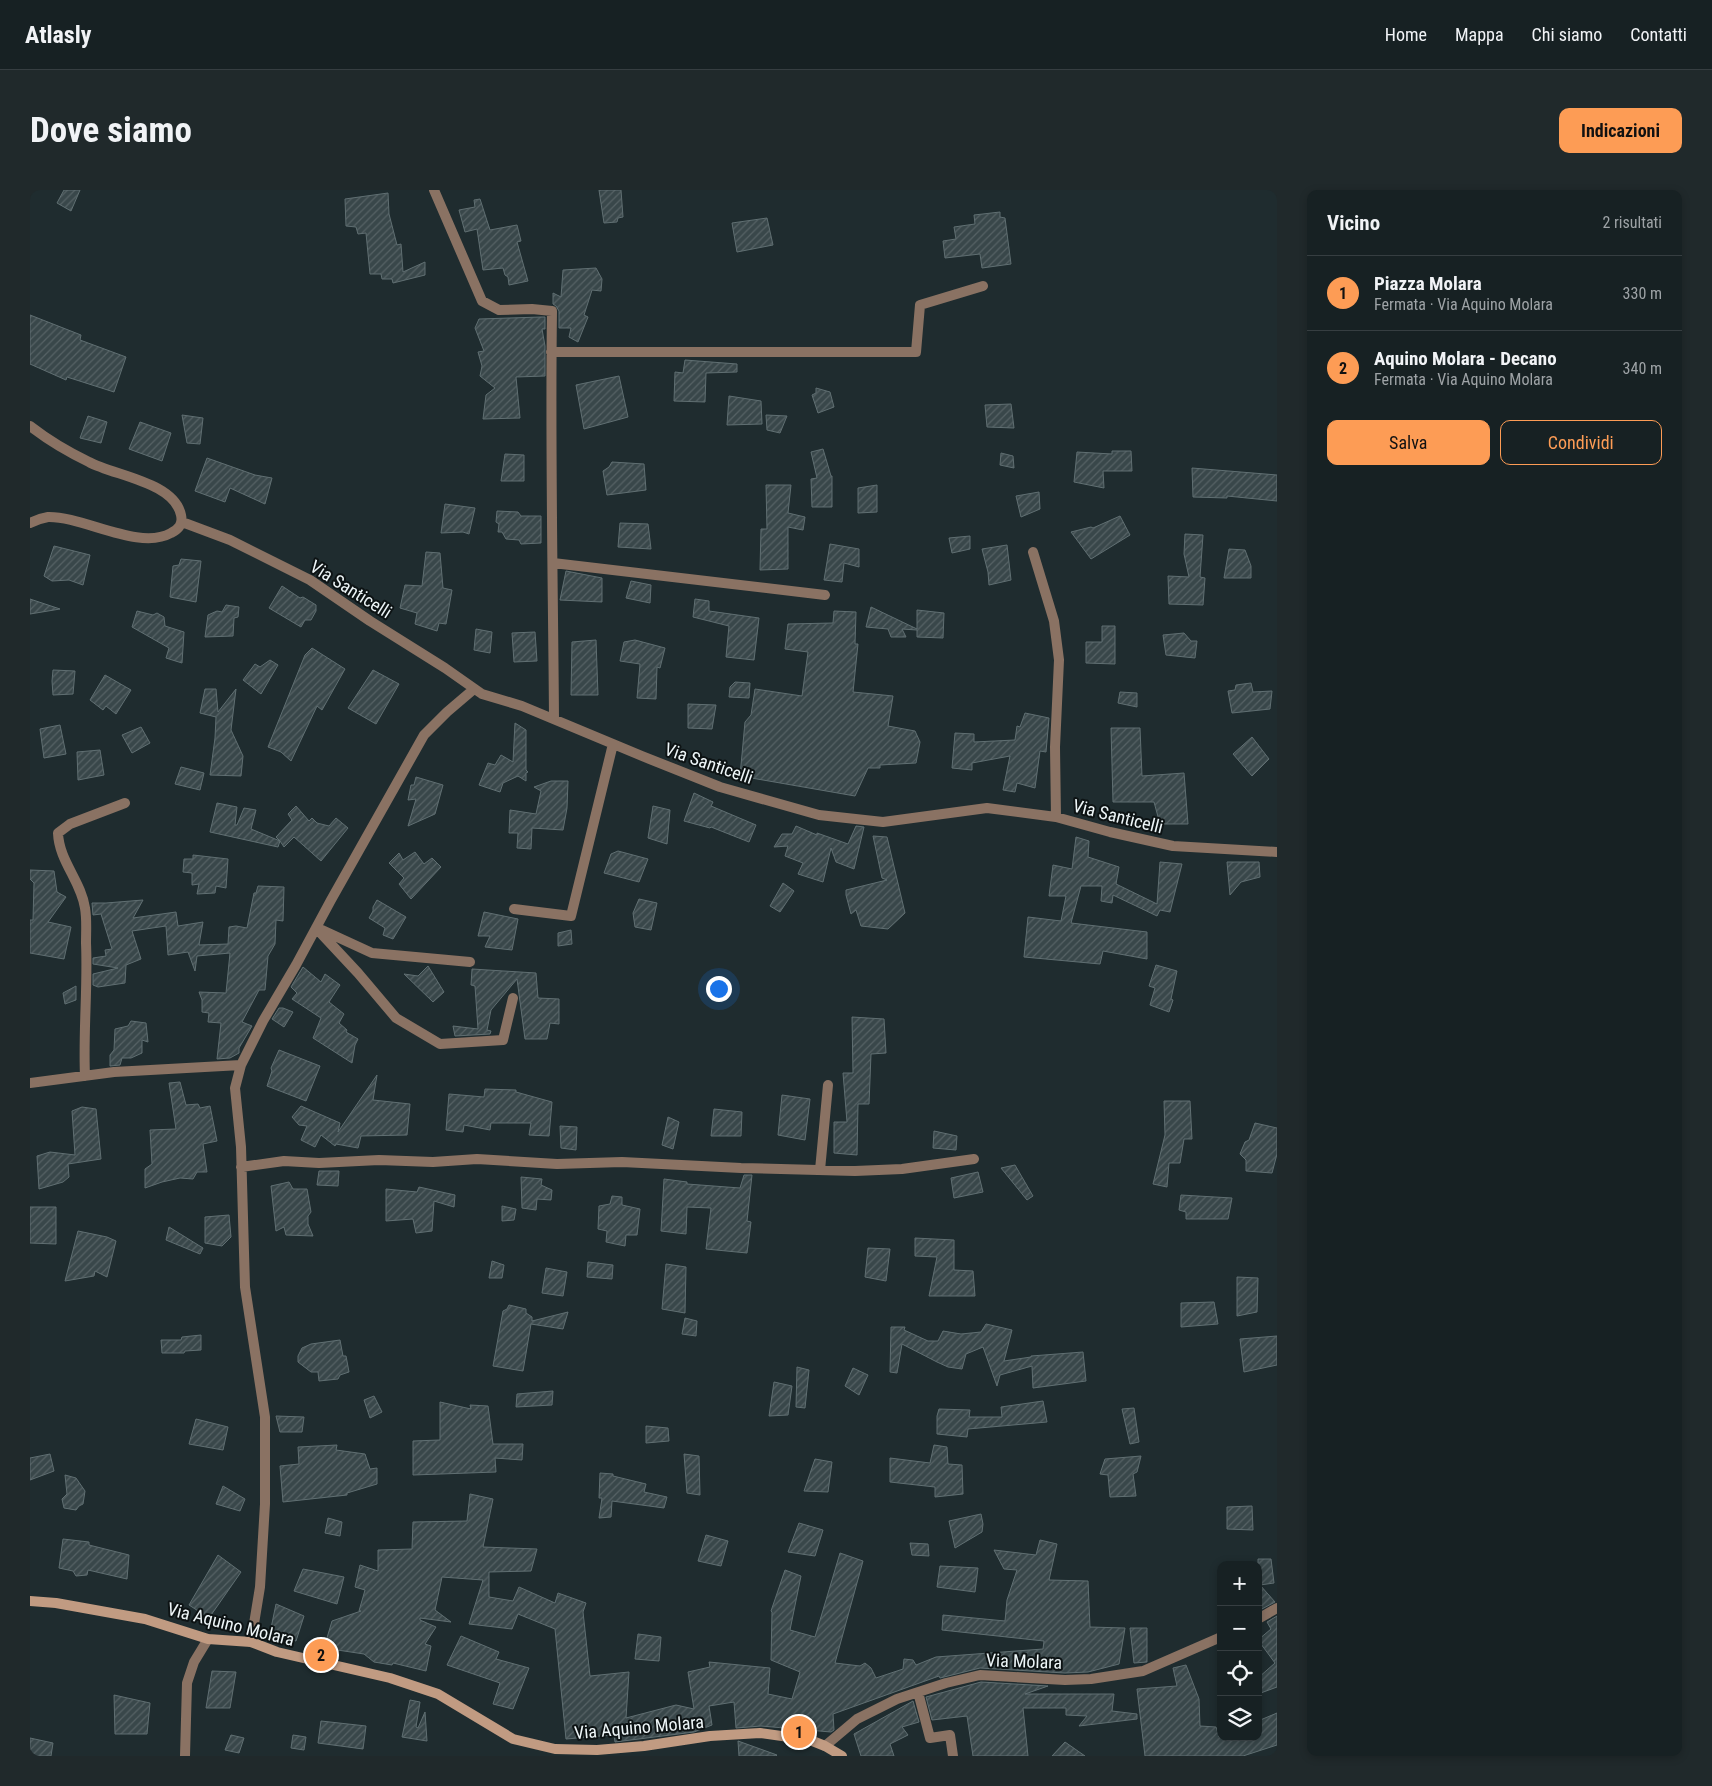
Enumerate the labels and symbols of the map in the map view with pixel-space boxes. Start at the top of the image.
street label: Via Santicelli [306,556,396,622]
street label: Via Santicelli [662,738,756,788]
street label: Via Santicelli [1071,795,1165,837]
your location [706,976,732,1002]
street label: Via Aquino Molara [165,1598,297,1650]
pin: 2 [305,1636,337,1674]
street label: Via Molara [986,1649,1062,1673]
street label: Via Aquino Molara [573,1711,705,1743]
pin: 1 [783,1713,815,1751]

